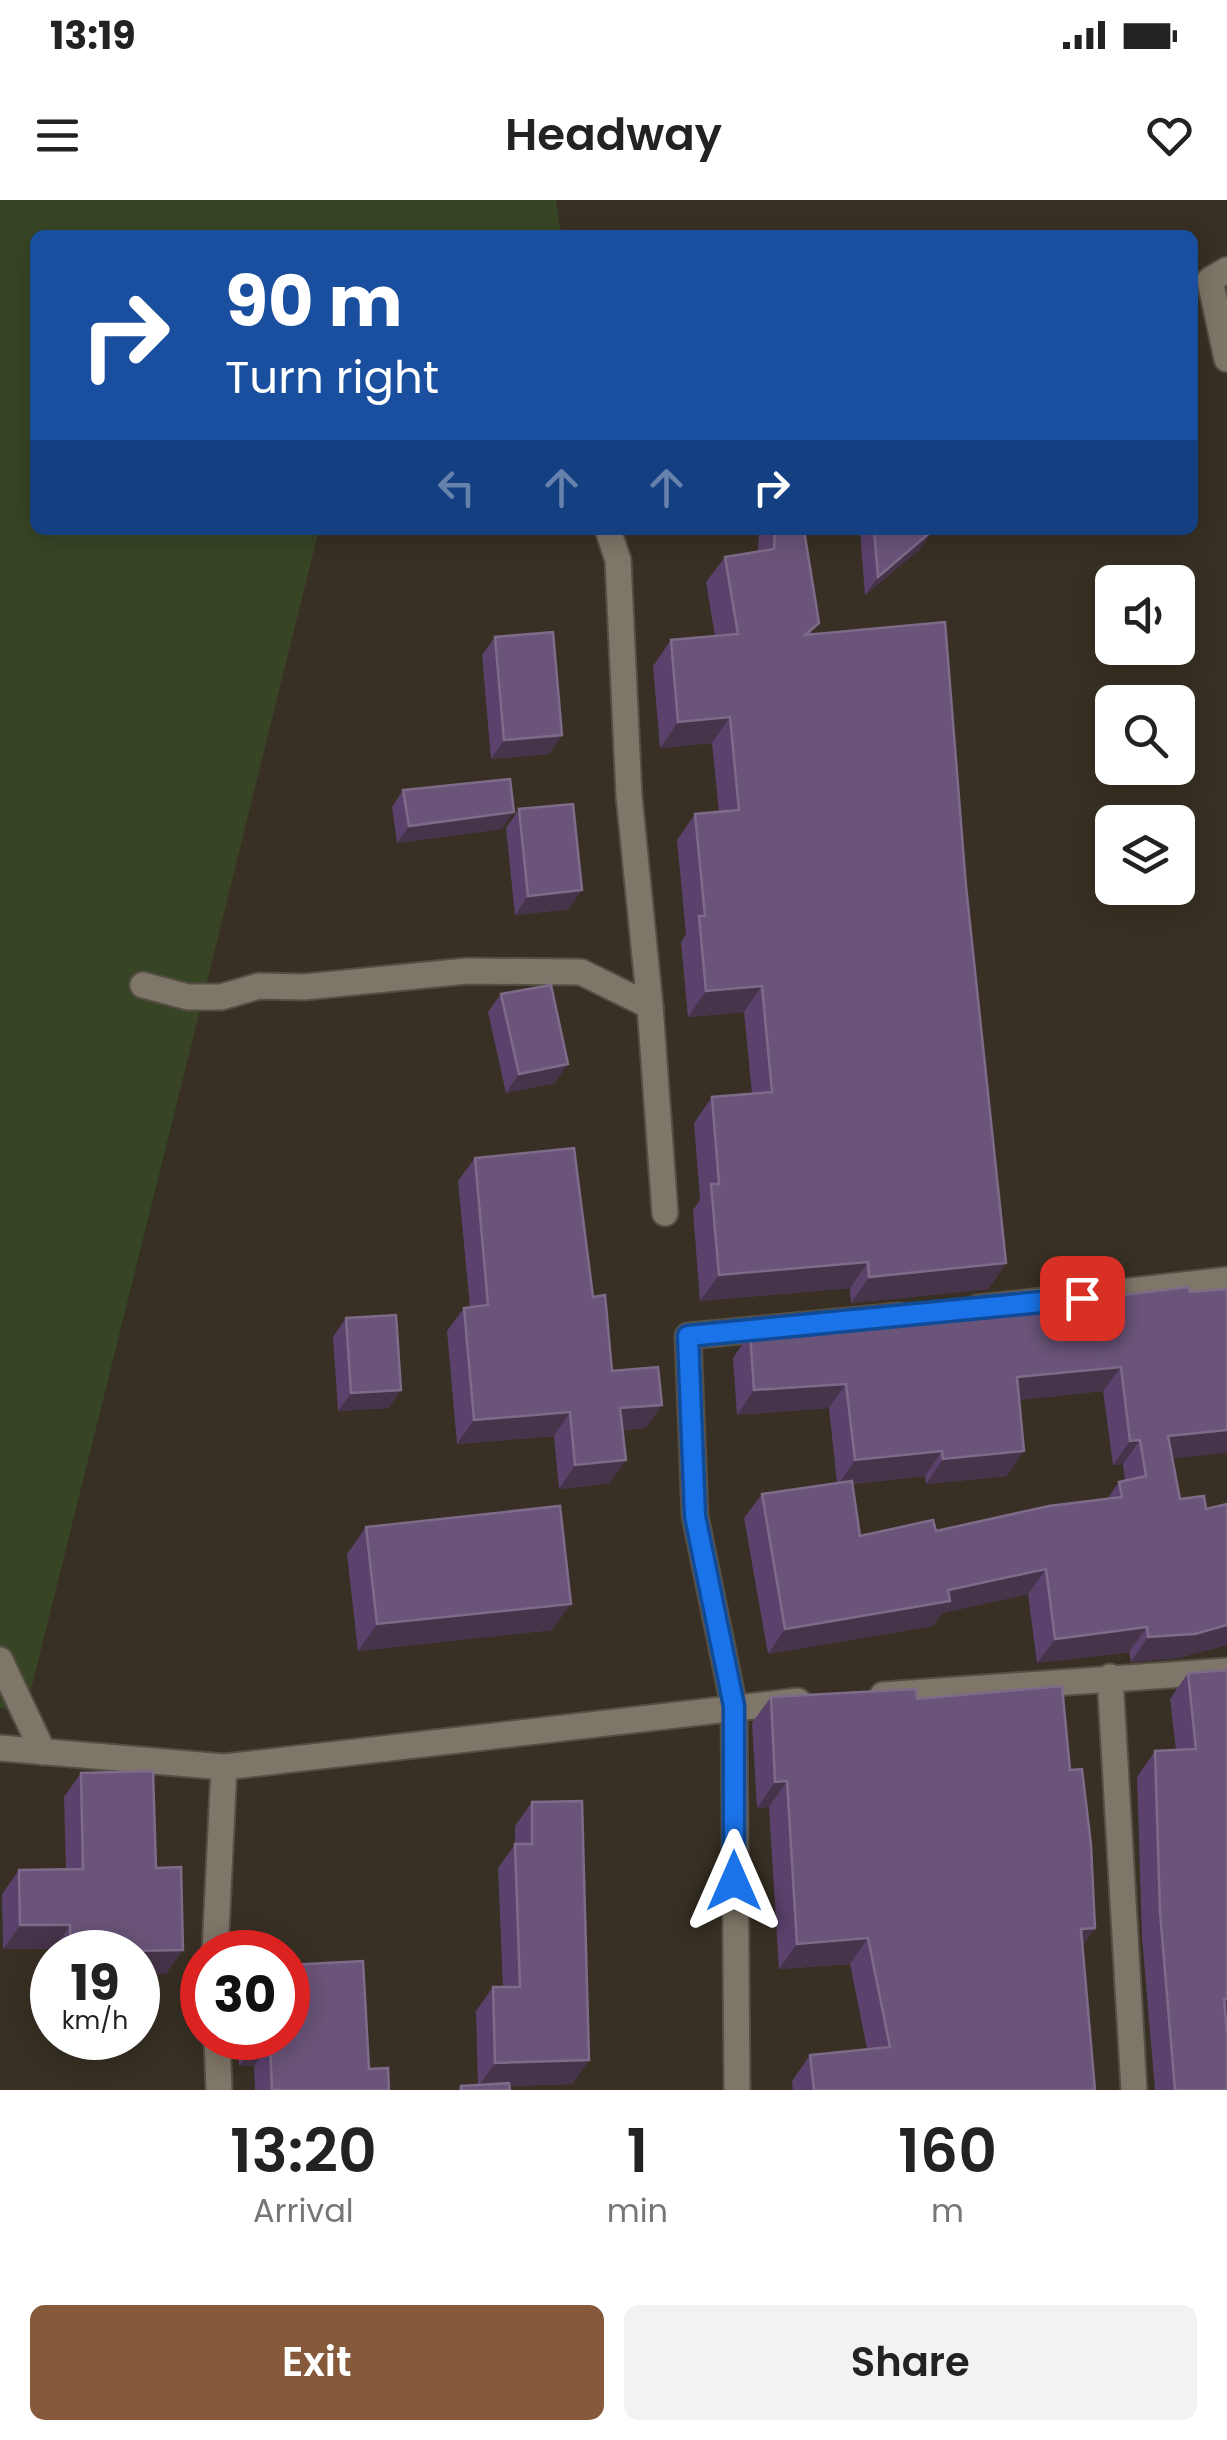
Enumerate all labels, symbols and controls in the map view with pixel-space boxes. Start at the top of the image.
text: 13:19 [50,9,136,62]
text: Headway [505,103,722,166]
icon: menu [30,108,85,163]
icon: heart [1142,108,1197,163]
text: 90 m [225,252,403,351]
icon: right [60,270,190,400]
text: Turn right [225,346,439,409]
icon: left [429,460,484,515]
icon: ahead [534,460,589,515]
icon: ahead [639,460,694,515]
icon: right [744,460,799,515]
map controls [1095,565,1195,905]
button: sound [1095,565,1195,665]
button: search [1095,685,1195,785]
button: layers [1095,805,1195,905]
pin [1040,1256,1125,1341]
icon: arrive [1055,1271,1110,1326]
position arrow [682,1829,786,1933]
speed limit sign: 30 [180,1930,310,2060]
text: 19 [70,1947,120,2018]
text: km/h [62,2003,128,2038]
text: 13:20 [230,2109,377,2193]
text: 1 [626,2109,648,2193]
text: 160 [898,2109,997,2193]
text: Arrival [253,2188,354,2233]
text: min [607,2188,668,2233]
text: m [931,2188,964,2233]
button: Exit [30,2305,604,2420]
button: Share [624,2305,1197,2420]

